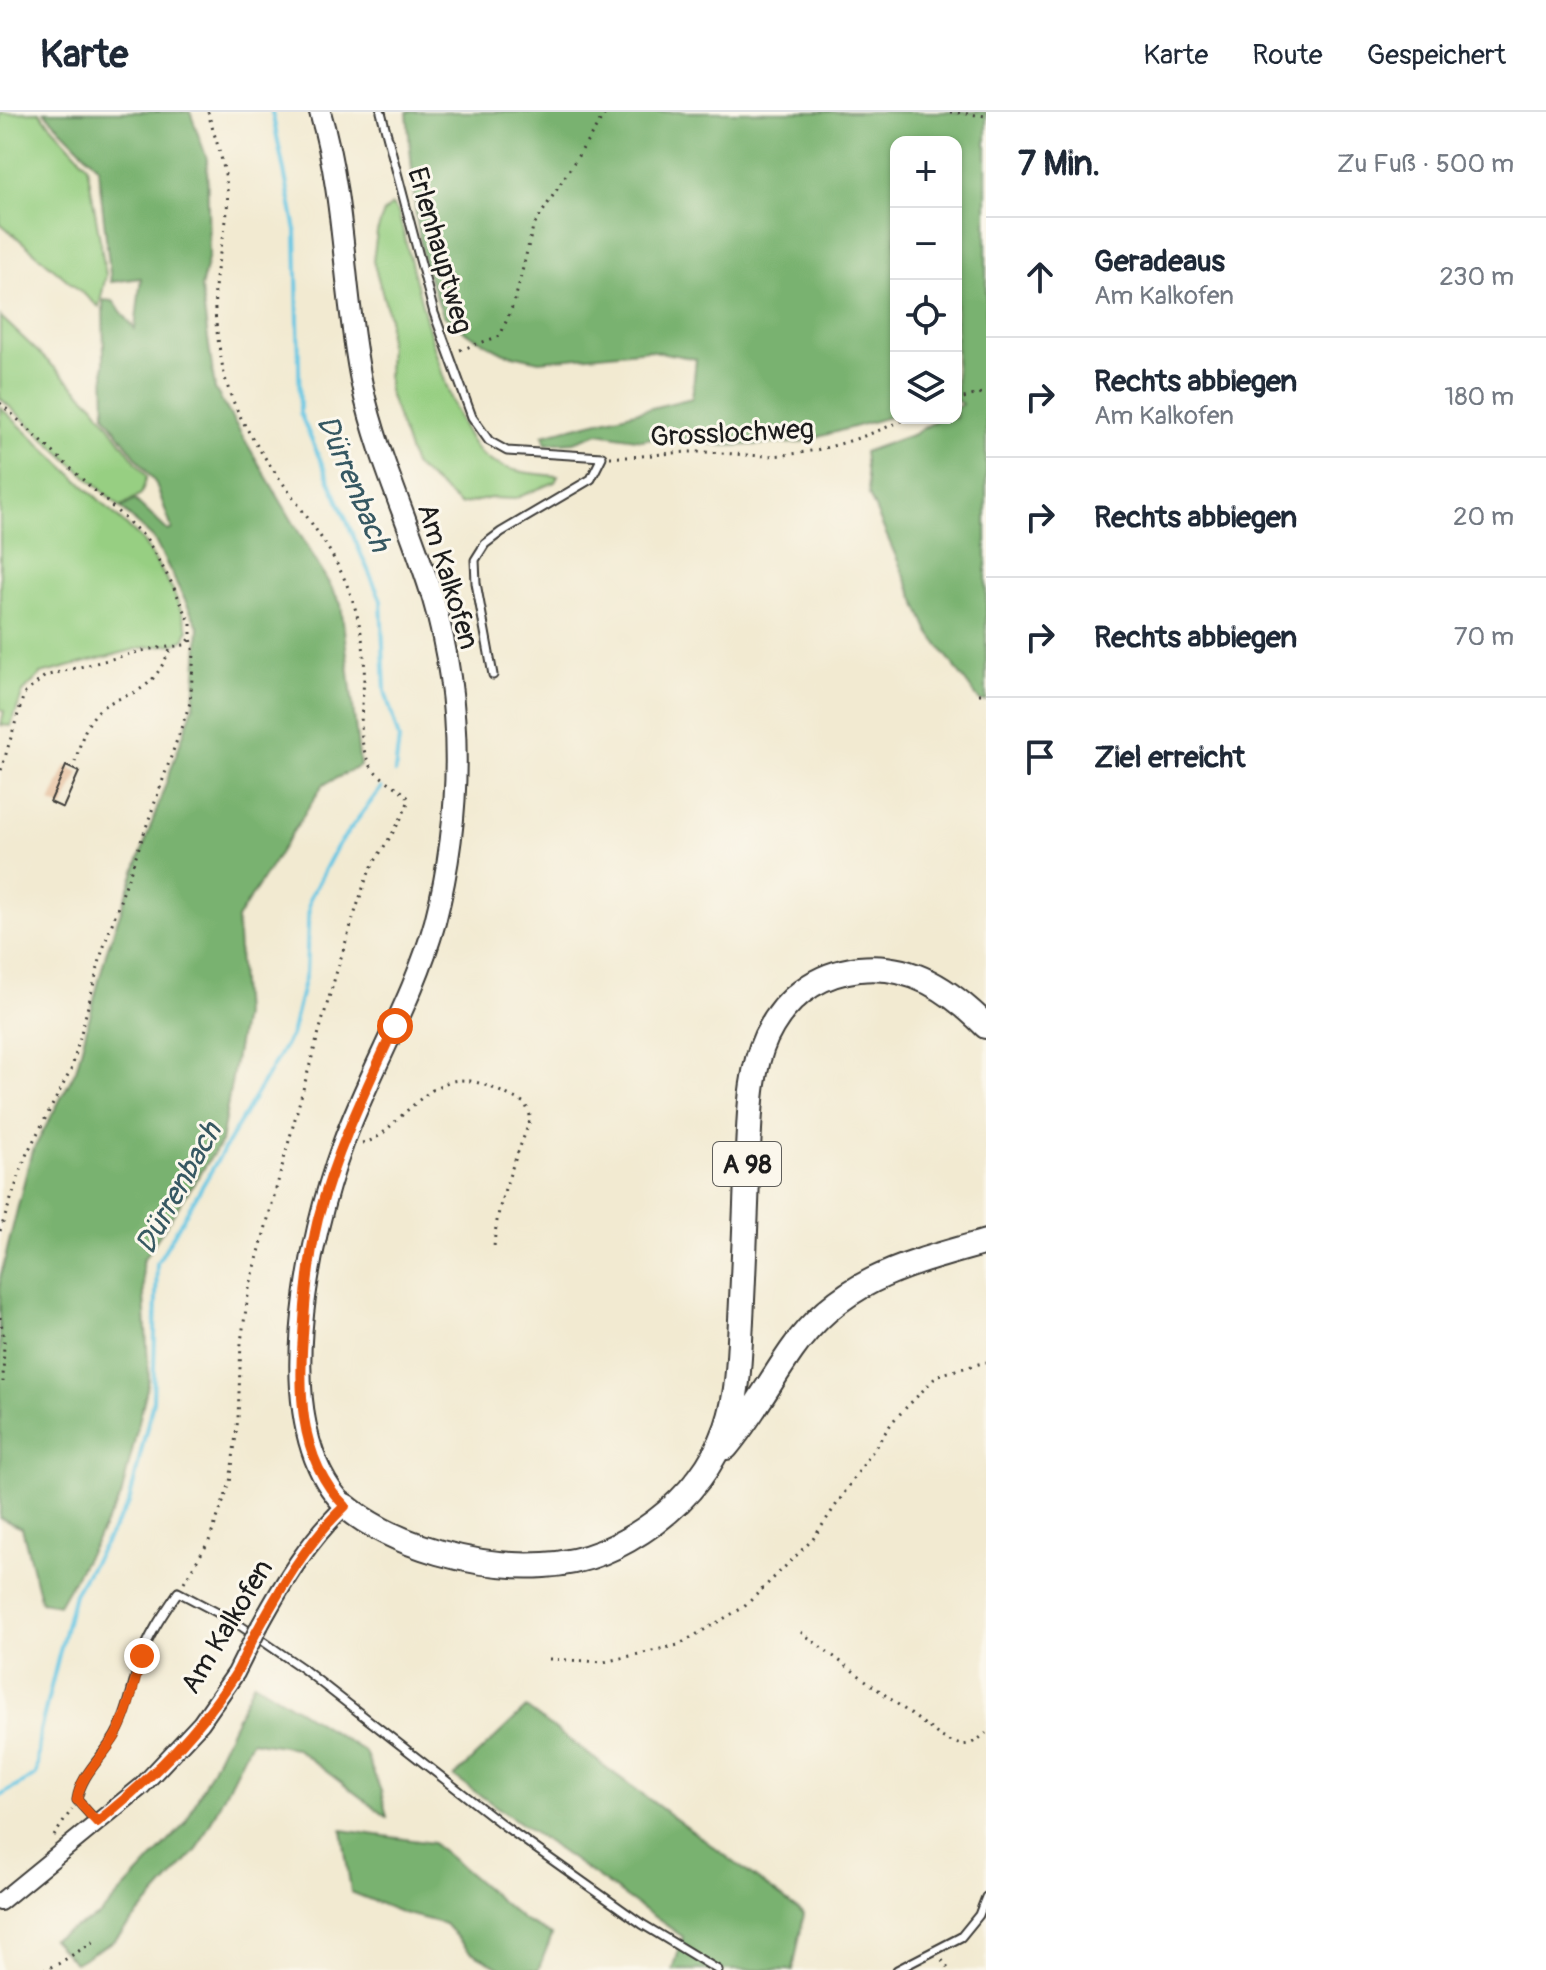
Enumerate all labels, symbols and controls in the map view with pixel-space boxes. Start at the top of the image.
text: Karte [40,31,128,79]
text: Karte [1143,38,1208,73]
text: Route [1252,38,1323,73]
text: Gespeichert [1367,38,1506,73]
map controls [890,136,962,424]
button: + [890,136,962,208]
text: 7 Min. [1018,143,1100,186]
text: Zu Fuß · 500 m [1337,148,1514,180]
street label: Erlenhauptweg [399,163,480,338]
button: − [890,208,962,280]
text: Geradeaus [1094,243,1225,280]
icon: ahead [1018,255,1062,299]
text: 230 m [1439,261,1514,293]
button: locate [890,280,962,352]
text: Am Kalkofen [1094,280,1234,312]
button: layers [890,352,962,424]
text: Rechts abbiegen [1094,363,1297,400]
icon: right [1018,375,1062,419]
text: 180 m [1444,381,1514,413]
text: Am Kalkofen [1094,400,1234,432]
water label: Dürrenbach [308,410,400,559]
street label: Grosslochweg [649,412,815,455]
icon: right [1018,495,1062,539]
street label: Am Kalkofen [409,499,486,654]
text: Rechts abbiegen [1094,499,1297,536]
text: 20 m [1453,501,1514,533]
icon: right [1018,615,1062,659]
text: Rechts abbiegen [1094,619,1297,656]
text: 70 m [1454,621,1514,653]
icon: arrive [1018,735,1062,779]
text: Ziel erreicht [1094,739,1245,776]
route start [377,1008,413,1044]
water label: Dürrenbach [127,1114,231,1260]
road number: A 98 [713,1142,781,1186]
street label: Am Kalkofen [173,1553,281,1700]
route end [124,1638,160,1674]

